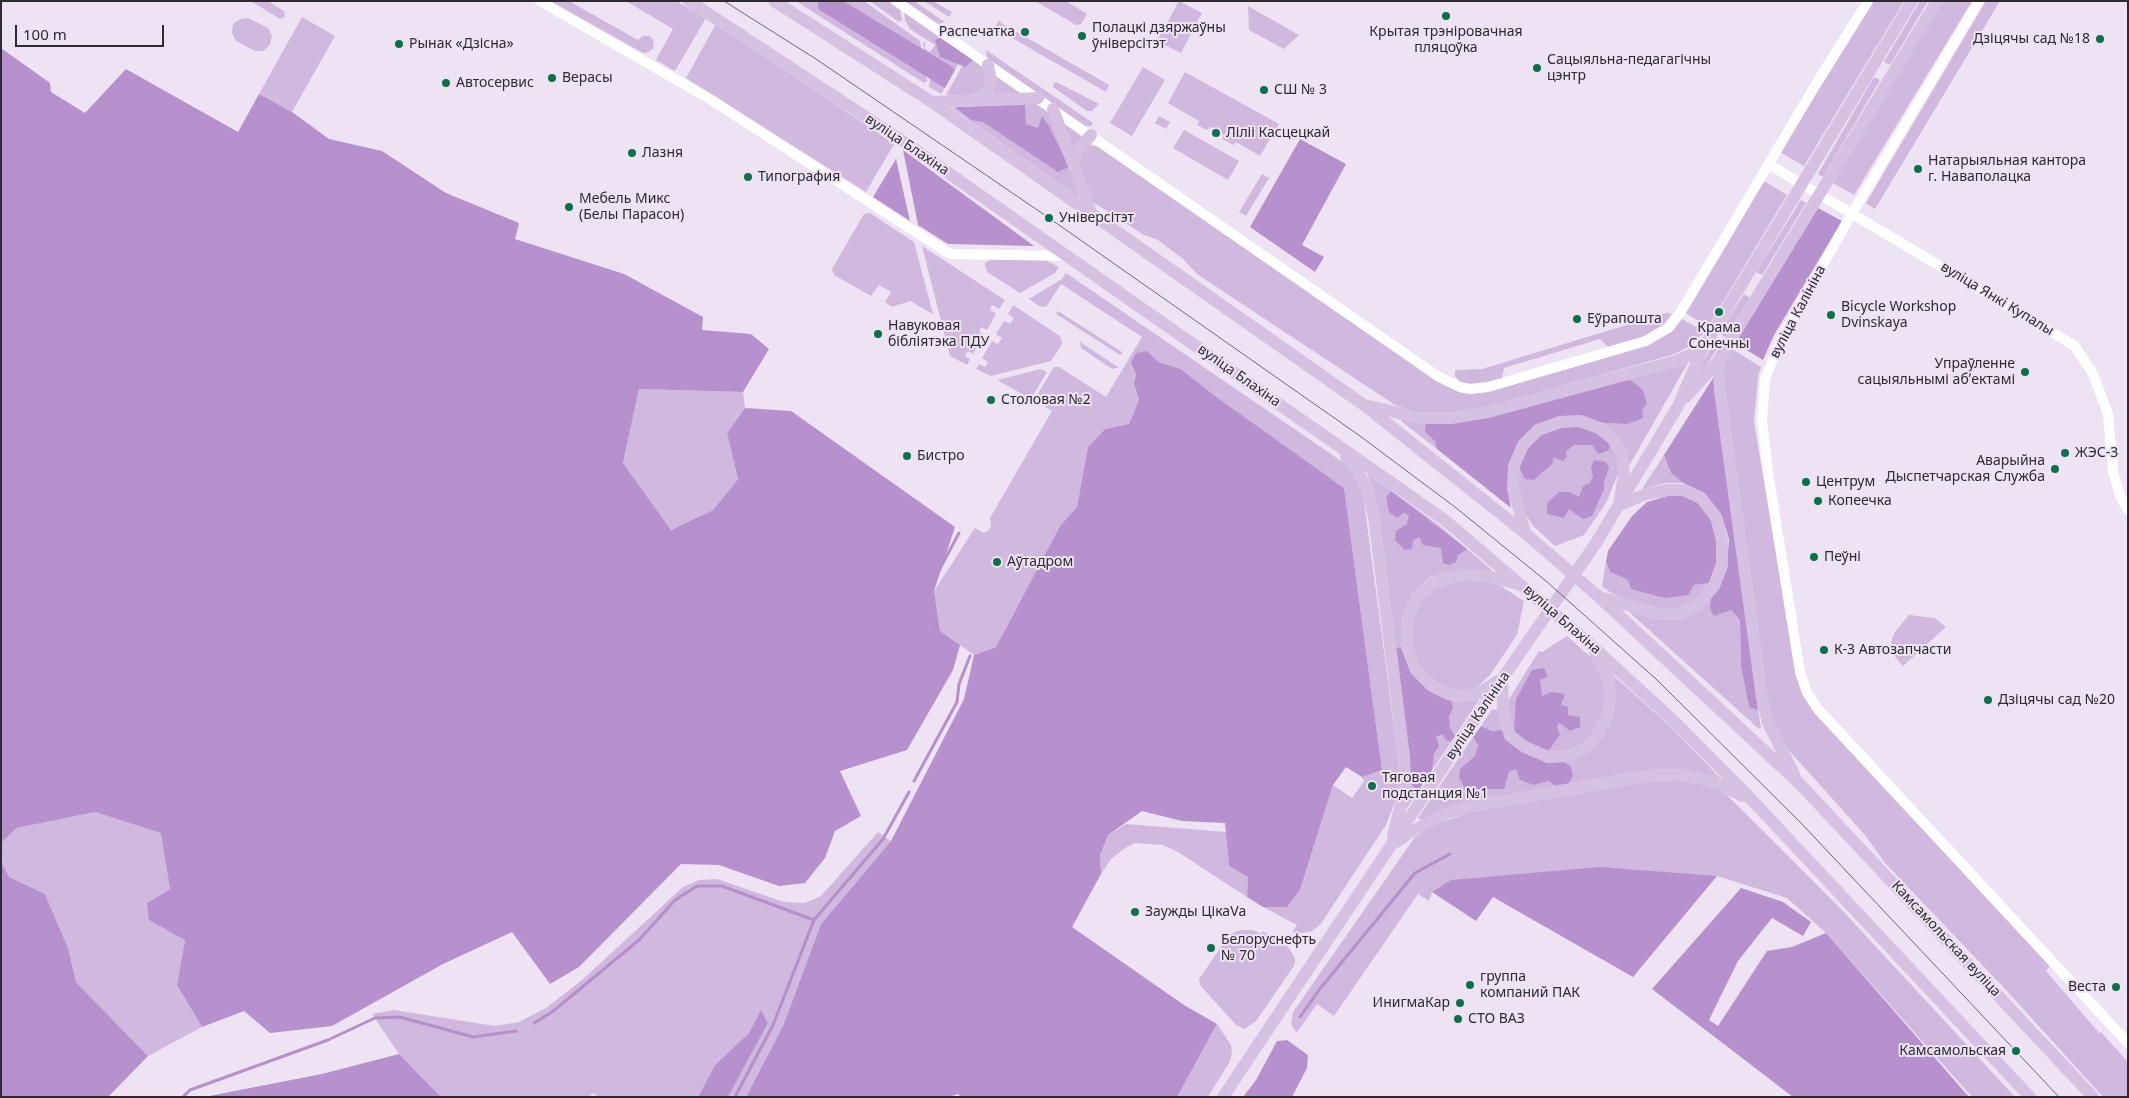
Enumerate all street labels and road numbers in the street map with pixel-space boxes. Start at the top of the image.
street label: вуліца Блахіна [862,111,952,179]
street label: вуліца Янкі Купалы [1937,259,2057,339]
street label: вуліца Калініна [1766,263,1830,361]
street label: вуліца Блахіна [1194,341,1284,411]
street label: вуліца Блахіна [1520,582,1604,658]
street label: вуліца Калініна [1442,669,1514,763]
street label: Камсамольская вуліца [1888,877,2004,1001]

